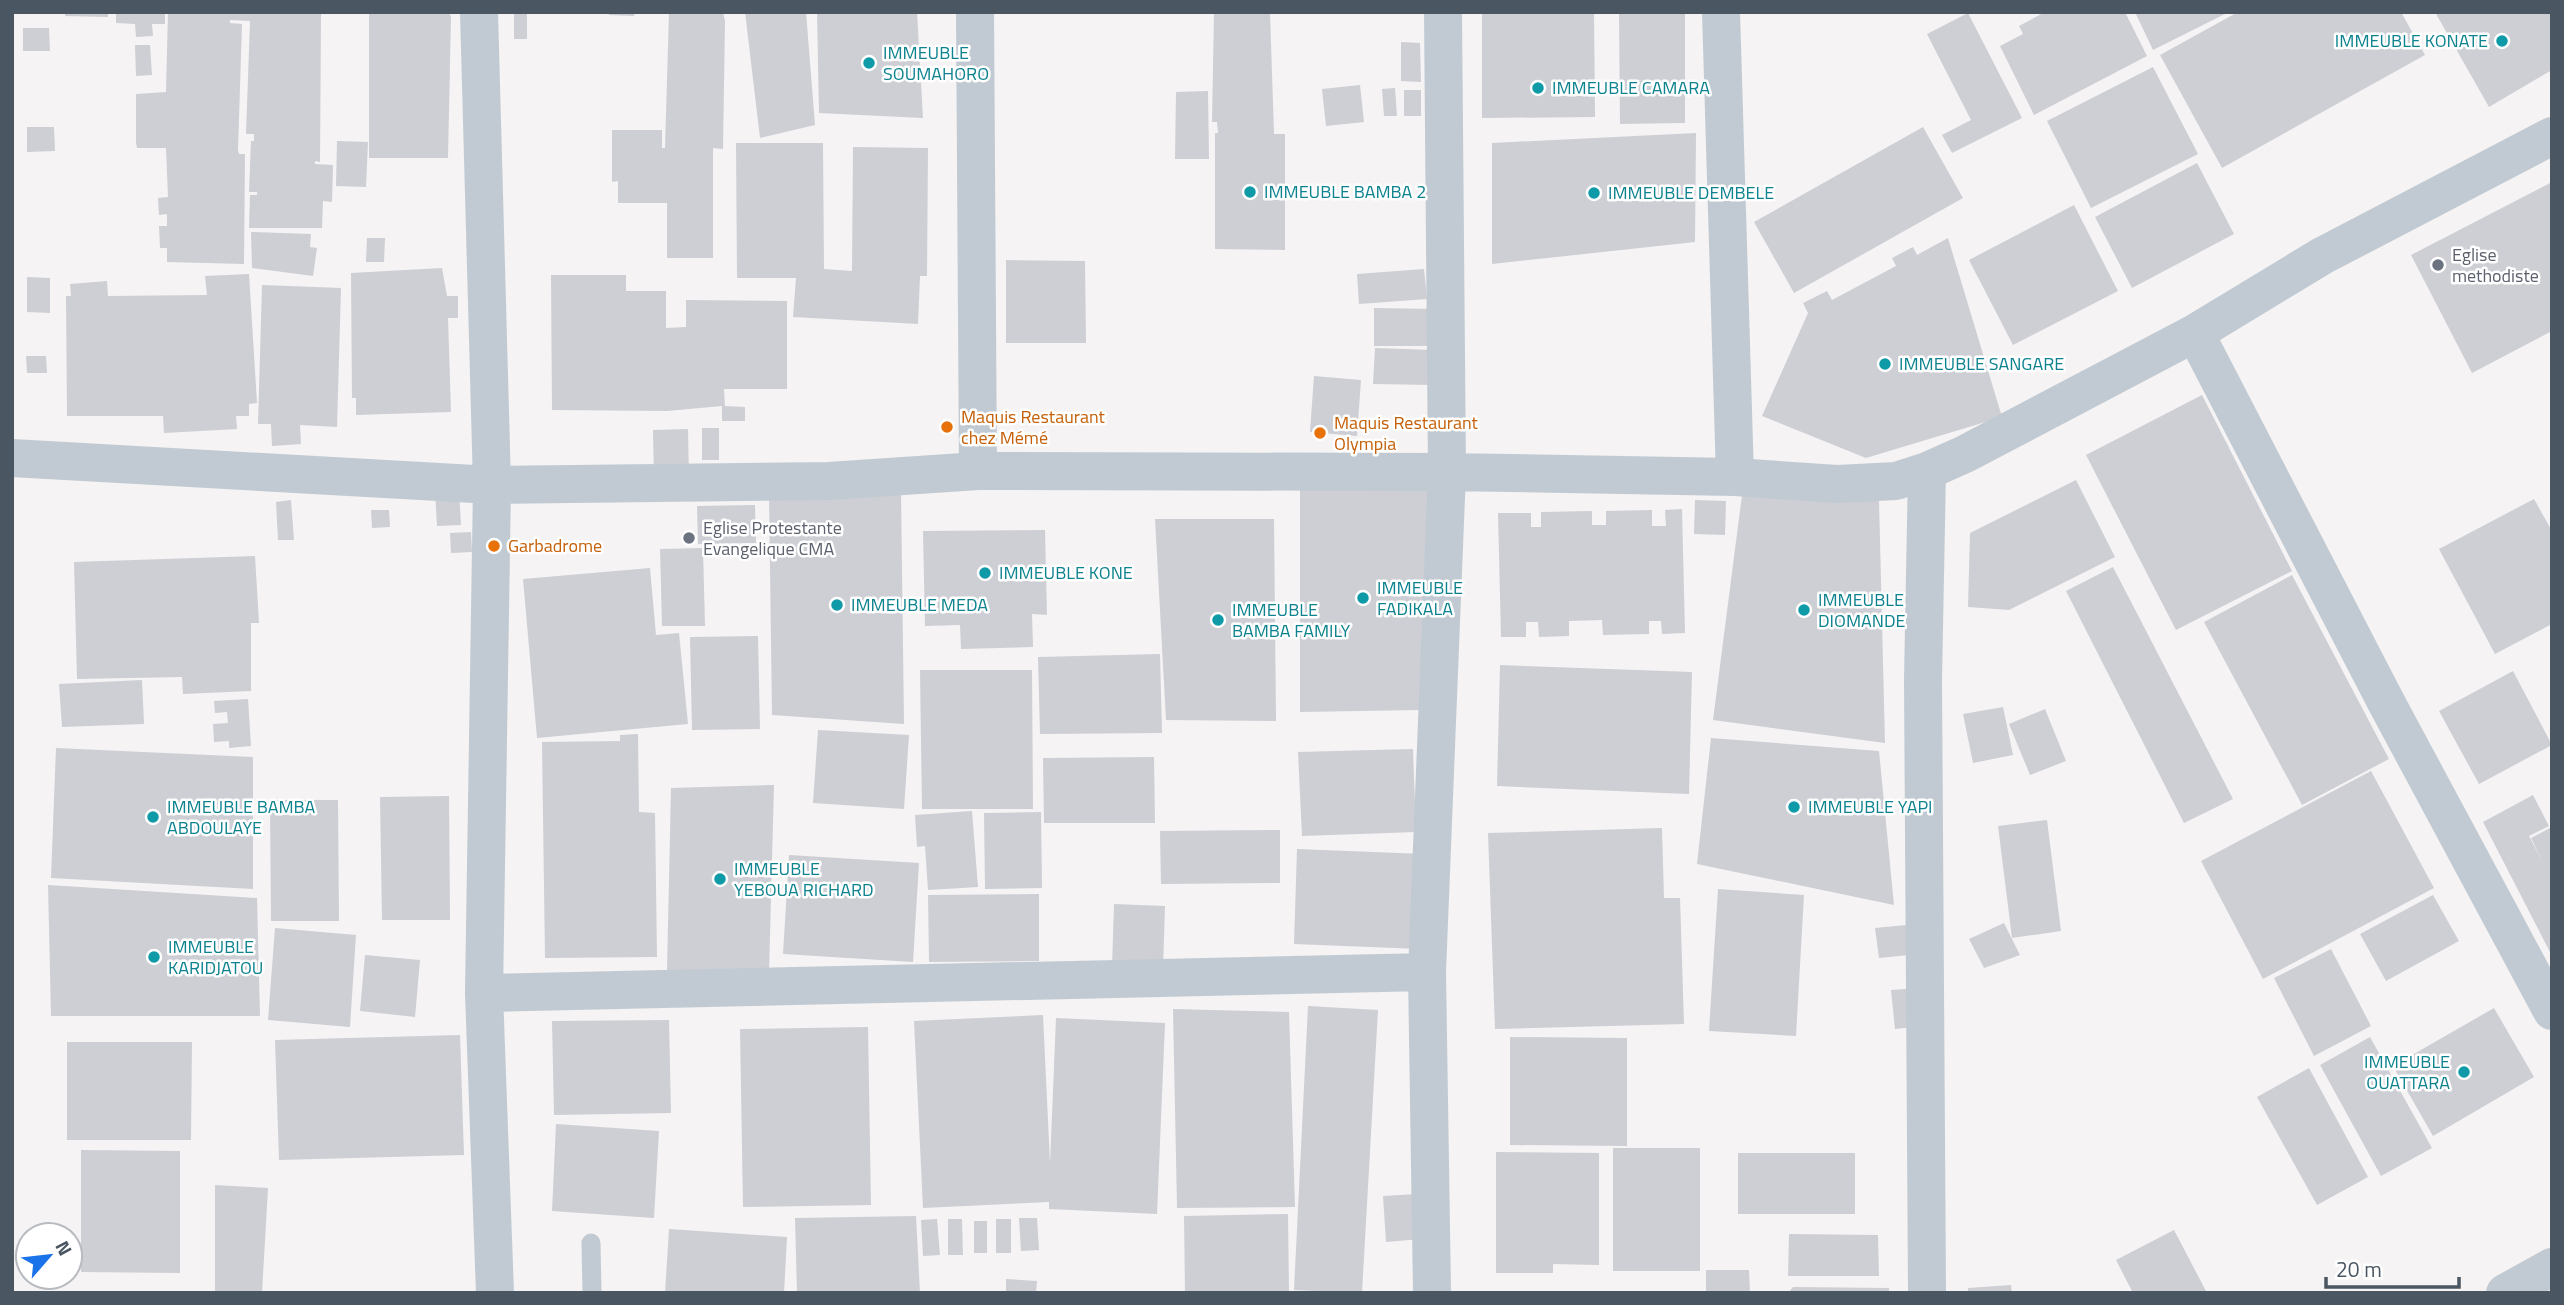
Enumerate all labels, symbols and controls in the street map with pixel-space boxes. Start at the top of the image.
place label: IMMEUBLE KONATE [2335,27,2488,54]
marker: IMMEUBLE KONATE [2494,33,2510,49]
place label: IMMEUBLE SOUMAHORO [883,39,989,87]
marker: IMMEUBLE SOUMAHORO [861,55,877,71]
place label: IMMEUBLE CAMARA [1552,74,1710,101]
marker: IMMEUBLE CAMARA [1530,80,1546,96]
place label: IMMEUBLE BAMBA 2 [1264,178,1426,205]
place label: IMMEUBLE DEMBELE [1608,179,1774,206]
marker: IMMEUBLE BAMBA 2 [1242,184,1258,200]
marker: IMMEUBLE DEMBELE [1586,185,1602,201]
place label: Eglise methodiste [2452,241,2539,289]
marker: Eglise methodiste [2430,257,2446,273]
place label: IMMEUBLE SANGARE [1899,350,2064,377]
marker: IMMEUBLE SANGARE [1877,356,1893,372]
place label: Maquis Restaurant chez Mémé [961,403,1106,451]
place label: Maquis Restaurant Olympia [1334,409,1479,457]
marker: Maquis Restaurant chez Mémé [939,419,955,435]
marker: Maquis Restaurant Olympia [1312,425,1328,441]
place label: Eglise Protestante Evangelique CMA [703,514,842,562]
marker: Eglise Protestante Evangelique CMA [681,530,697,546]
place label: Garbadrome [508,532,602,559]
marker: Garbadrome [486,538,502,554]
place label: IMMEUBLE KONE [999,559,1133,586]
marker: IMMEUBLE KONE [977,565,993,581]
place label: IMMEUBLE FADIKALA [1377,574,1463,622]
place label: IMMEUBLE DIOMANDE [1818,586,1906,634]
marker: IMMEUBLE FADIKALA [1355,590,1371,606]
place label: IMMEUBLE MEDA [851,591,988,618]
place label: IMMEUBLE BAMBA FAMILY [1232,596,1351,644]
marker: IMMEUBLE MEDA [829,597,845,613]
marker: IMMEUBLE DIOMANDE [1796,602,1812,618]
marker: IMMEUBLE BAMBA FAMILY [1210,612,1226,628]
place label: IMMEUBLE BAMBA ABDOULAYE [167,793,316,841]
place label: IMMEUBLE YAPI [1808,793,1933,820]
marker: IMMEUBLE YAPI [1786,799,1802,815]
marker: IMMEUBLE BAMBA ABDOULAYE [145,809,161,825]
place label: IMMEUBLE YEBOUA RICHARD [734,855,874,903]
marker: IMMEUBLE YEBOUA RICHARD [712,871,728,887]
place label: IMMEUBLE KARIDJATOU [168,933,263,981]
marker: IMMEUBLE KARIDJATOU [146,949,162,965]
place label: IMMEUBLE OUATTARA [2364,1048,2450,1096]
marker: IMMEUBLE OUATTARA [2456,1064,2472,1080]
north arrow [14,1221,84,1291]
text: N [49,1235,80,1260]
scale bar [2326,1246,2459,1290]
text: 20 m [2336,1253,2382,1285]

